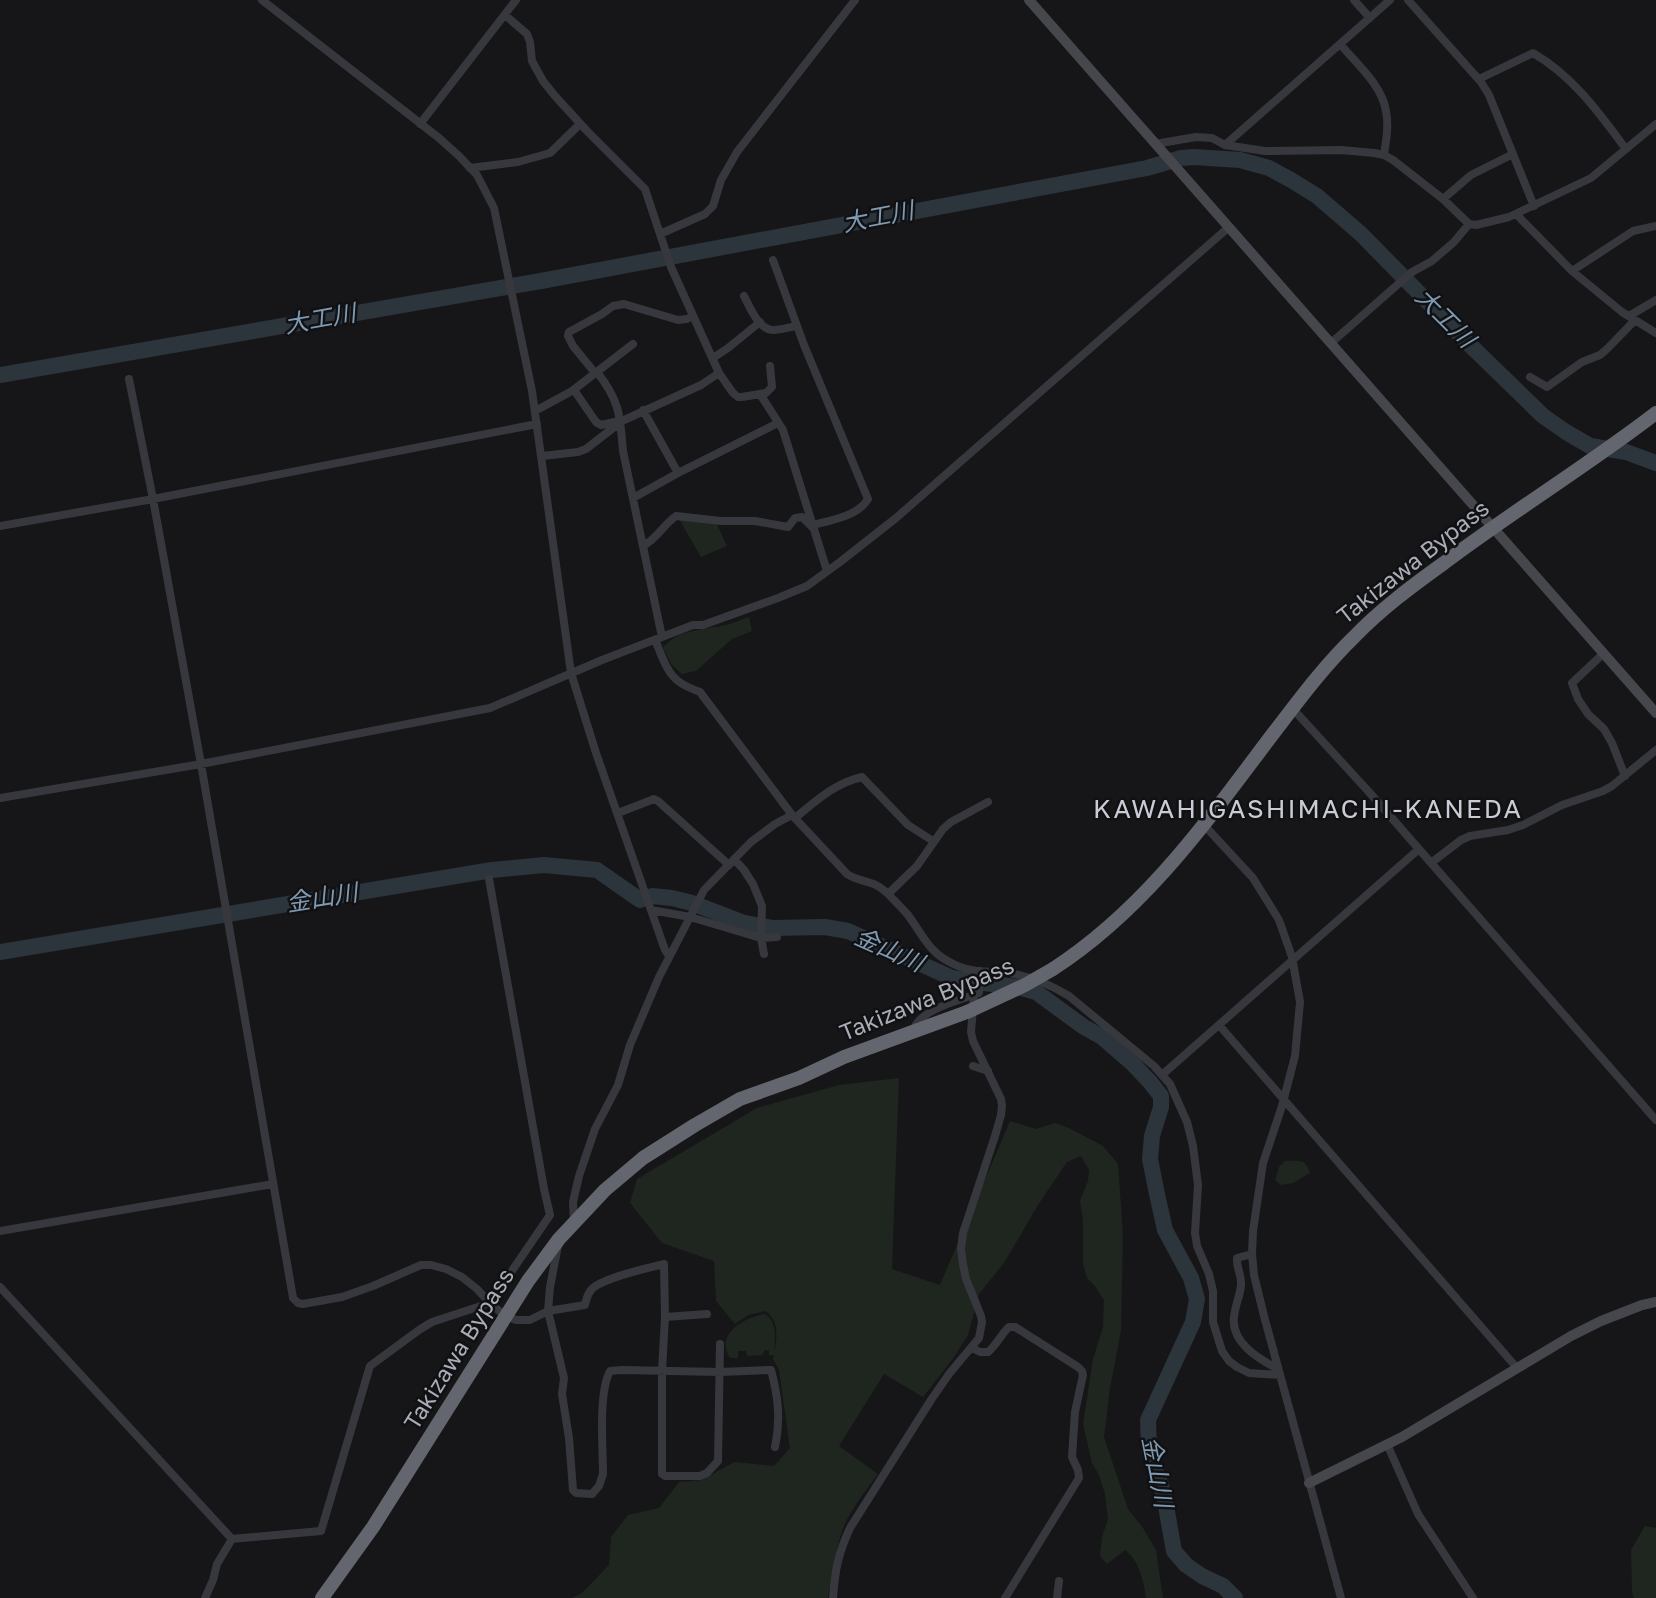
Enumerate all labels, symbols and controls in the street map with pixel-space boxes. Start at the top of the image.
water label: 大工川 [840,194,919,237]
water label: 大工川 [1410,281,1484,355]
water label: 大工川 [282,296,361,338]
street label: Takizawa Bypass [1331,493,1494,629]
district label: KAWAHIGASHIMACHI-KANEDA [1093,793,1523,824]
water label: 金山川 [284,876,363,916]
water label: 金山川 [851,921,931,978]
street label: Takizawa Bypass [835,950,1018,1046]
street label: Takizawa Bypass [397,1262,519,1434]
water label: 金山川 [1137,1434,1180,1513]

